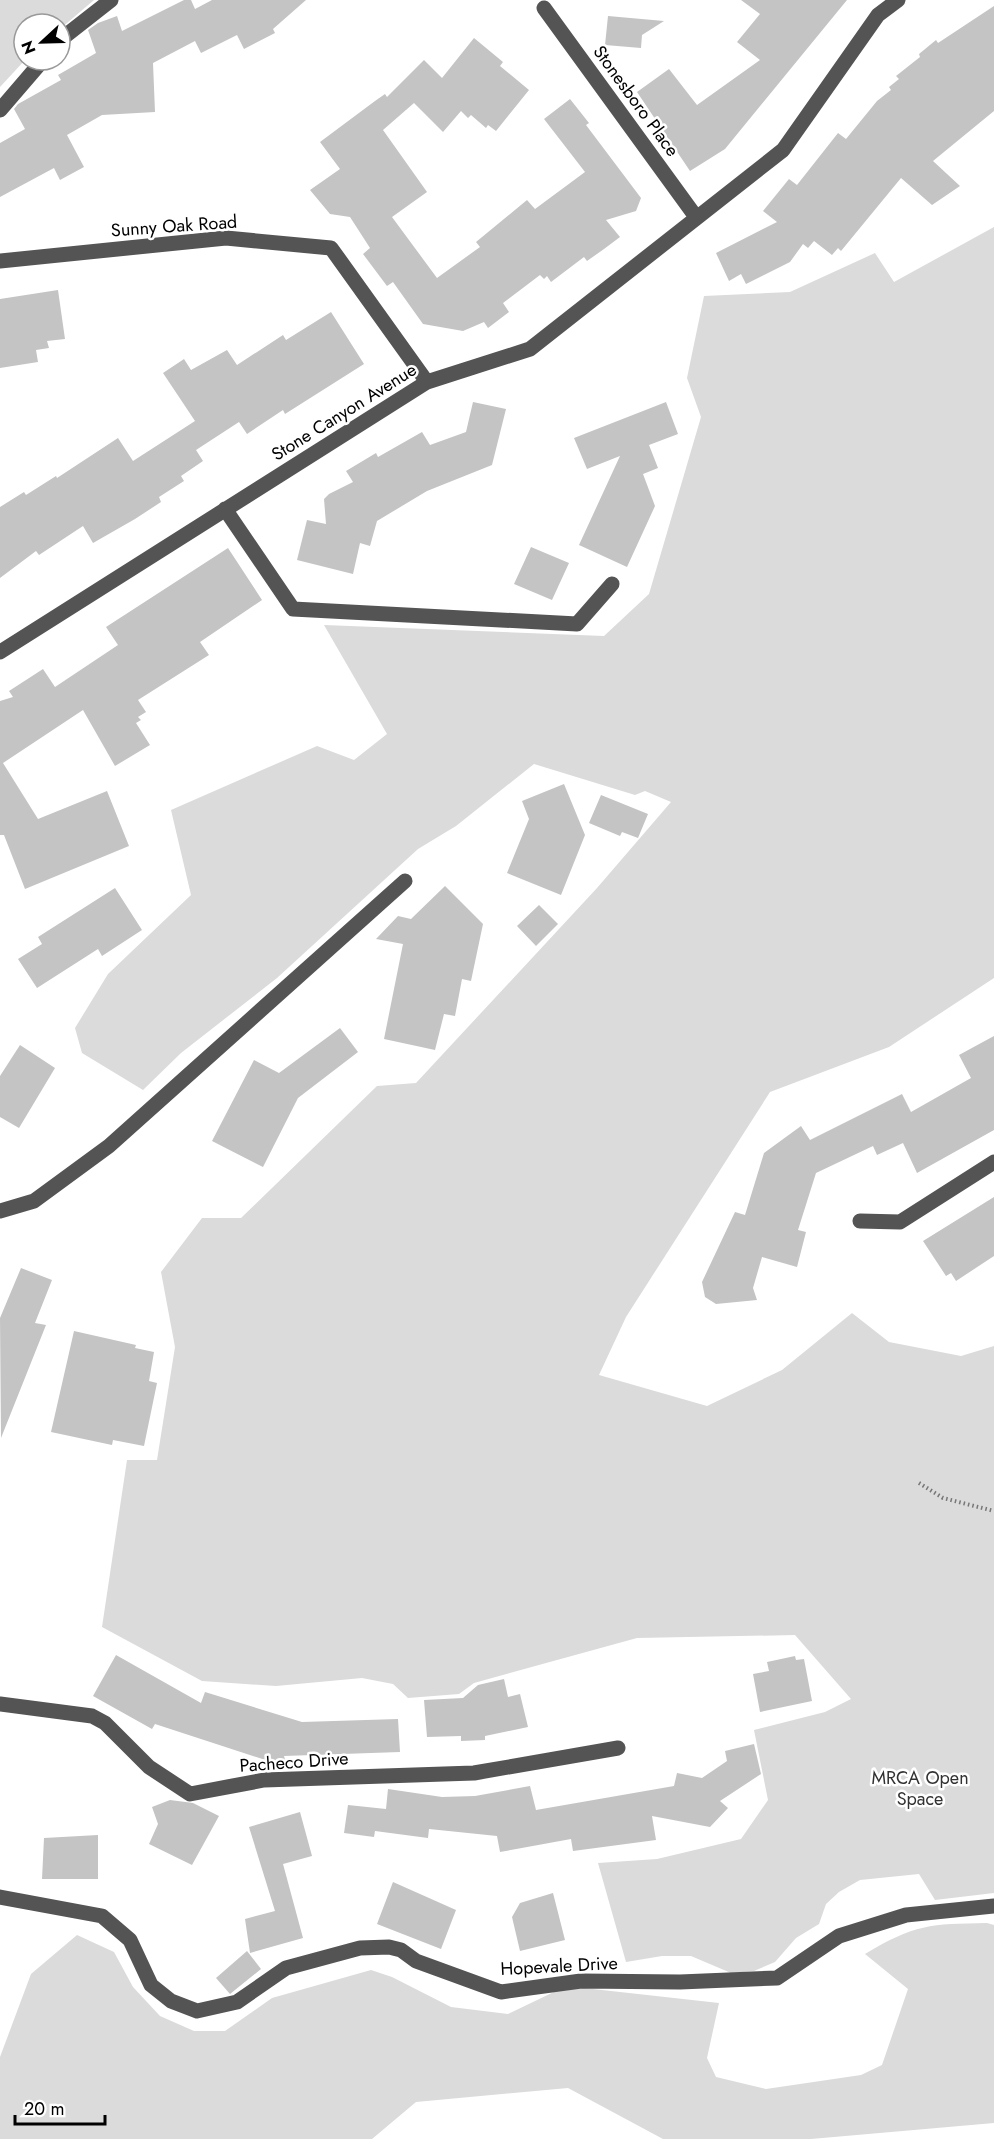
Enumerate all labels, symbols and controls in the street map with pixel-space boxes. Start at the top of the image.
north arrow [12,12,72,72]
text: N [16,37,42,58]
street label: Stonesboro Place [587,40,685,162]
street label: Sunny Oak Road [110,209,238,243]
street label: Stone Canyon Avenue [266,357,422,467]
street label: Pacheco Drive [239,1745,349,1779]
park label: MRCA Open Space [871,1765,969,1812]
street label: Hopevale Drive [500,1950,618,1982]
scale bar [15,2088,105,2126]
text: 20 m [24,2096,64,2122]

